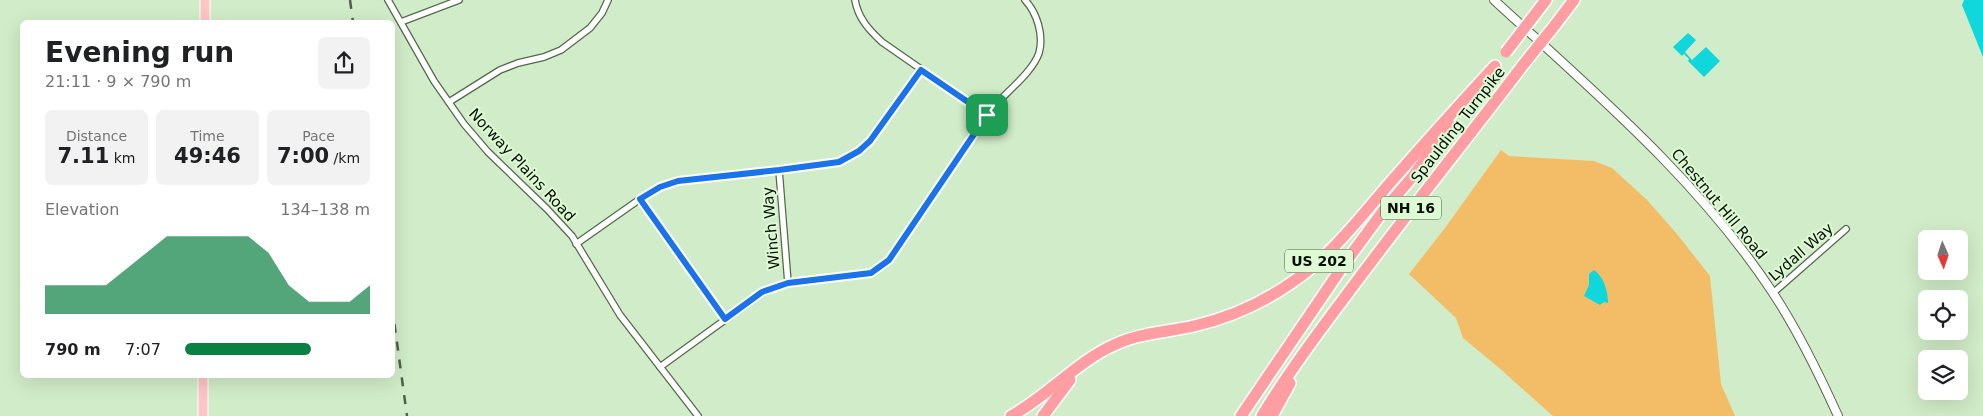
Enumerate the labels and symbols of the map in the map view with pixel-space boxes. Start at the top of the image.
street label: Spaulding Turnpike [1407,63,1509,187]
pin [966,94,1008,136]
street label: Norway Plains Road [465,105,579,225]
street label: Chestnut Hill Road [1668,145,1770,263]
street label: Winch Way [758,186,784,270]
road number: NH 16 [1381,197,1441,220]
street label: Lydall Way [1765,219,1837,285]
north arrow [1918,230,1968,280]
road number: US 202 [1285,250,1353,272]

